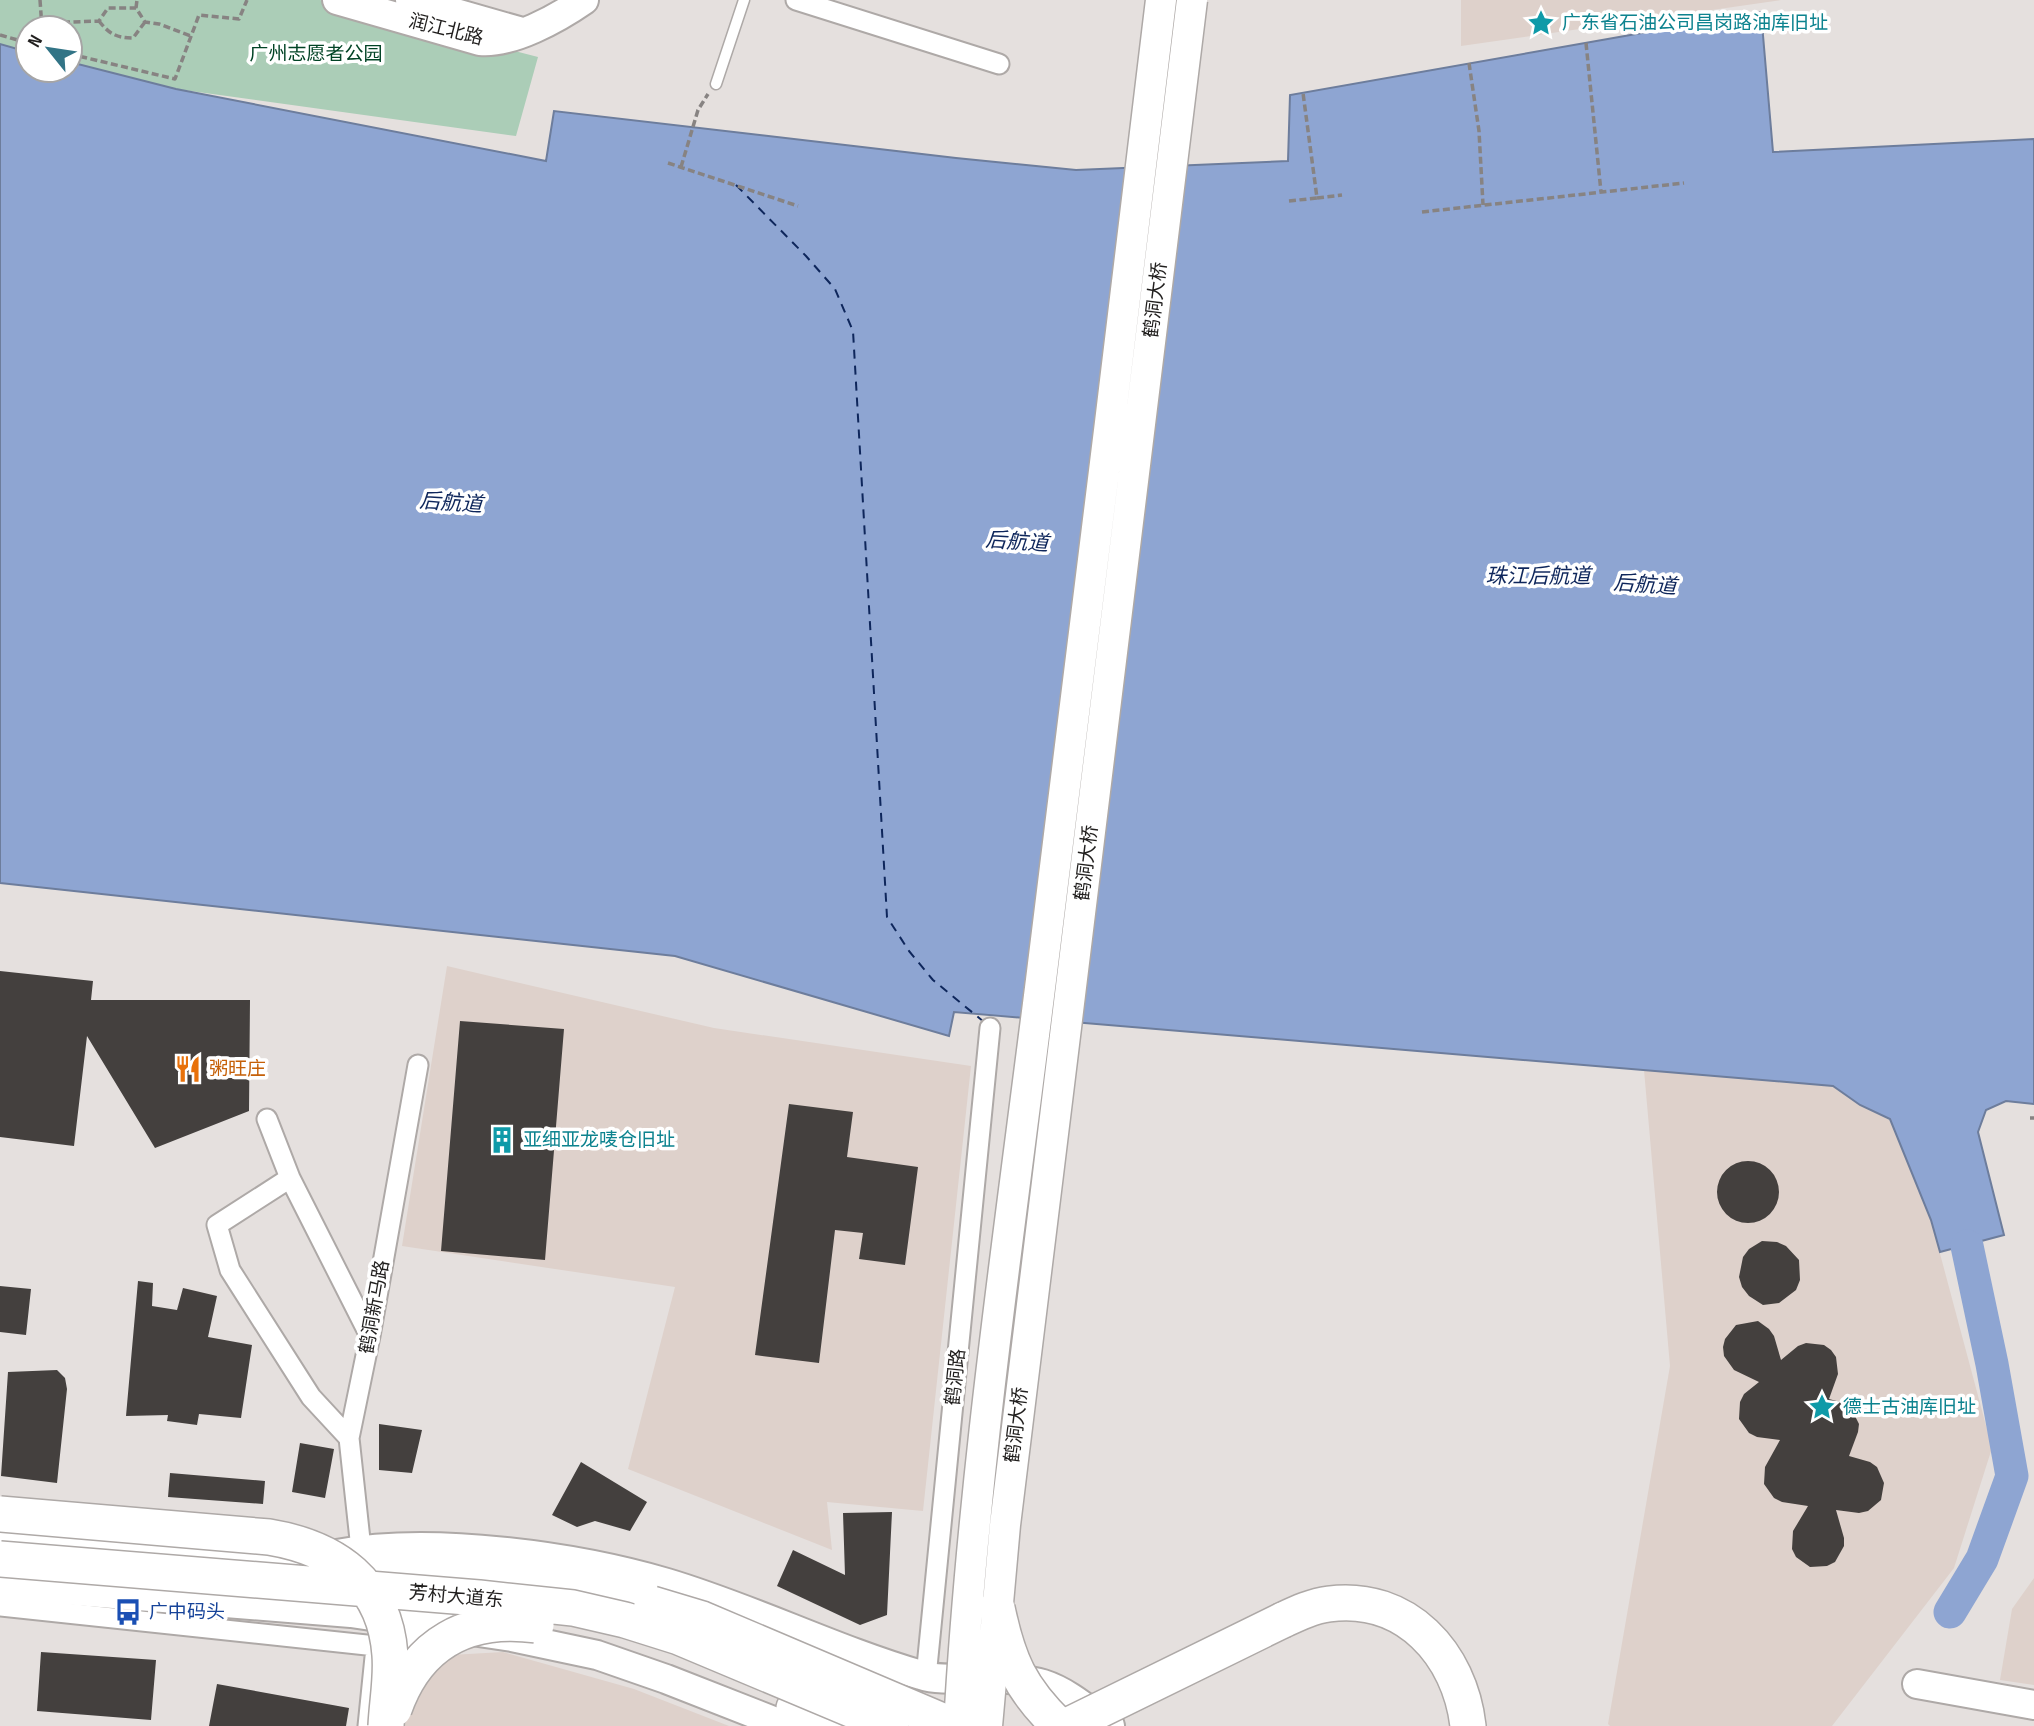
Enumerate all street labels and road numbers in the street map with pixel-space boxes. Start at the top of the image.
street label: 润江北路 [406,10,486,50]
street label: 鹤洞大桥 [1140,261,1172,339]
street label: 鹤洞大桥 [1071,824,1103,902]
street label: 鹤洞新马路 [355,1258,395,1356]
street label: 鹤洞路 [942,1347,970,1407]
street label: 鹤洞大桥 [1001,1386,1033,1464]
street label: 芳村大道东 [408,1581,504,1613]

